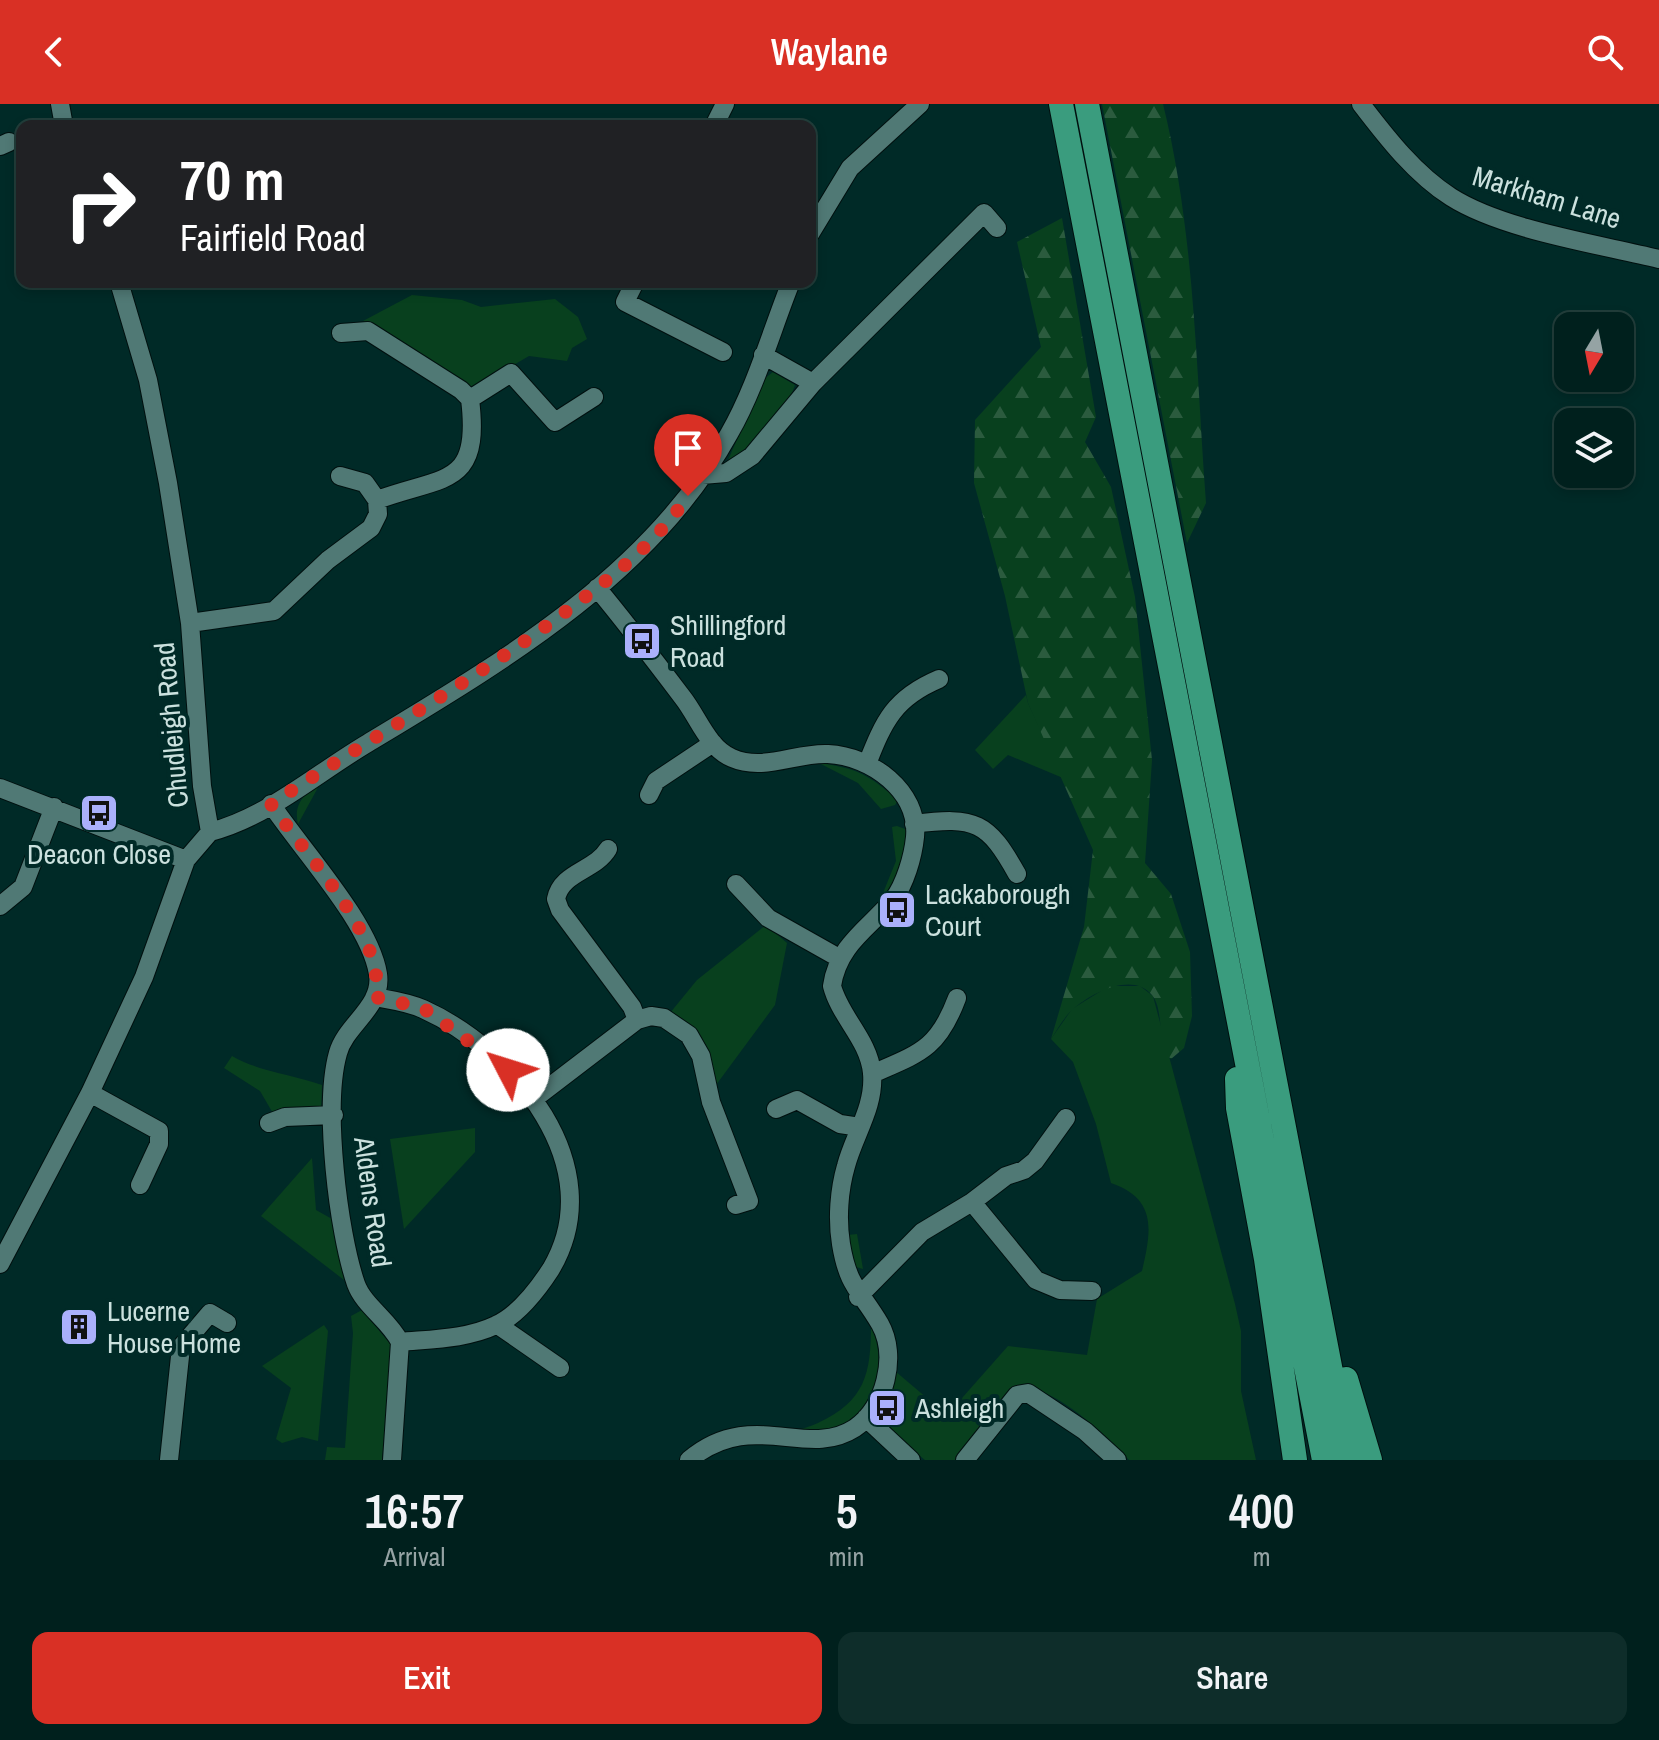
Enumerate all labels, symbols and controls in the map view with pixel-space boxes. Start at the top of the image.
text: Waylane [771,28,888,76]
icon: back [32,30,76,74]
icon: search [1583,30,1627,74]
text: 70 m [180,142,285,217]
icon: right [48,152,152,256]
street label: Markham Lane [1468,156,1626,238]
text: Fairfield Road [180,214,366,262]
north arrow [1554,312,1634,392]
map controls [1554,312,1634,488]
button: layers [1554,408,1634,488]
pin [654,414,722,496]
icon: arrive [666,426,710,470]
place label: Shillingford Road [670,606,786,676]
bus stop icon: Shillingford Road [621,620,663,662]
street label: Chudleigh Road [145,641,197,809]
bus stop icon: Deacon Close [78,792,120,834]
place label: Deacon Close [27,835,171,873]
place label: Lackaborough Court [925,875,1071,945]
bus stop icon: Lackaborough Court [876,889,918,931]
position arrow [466,1028,550,1112]
street label: Aldens Road [345,1133,401,1270]
place label: Lucerne House Home [107,1292,241,1362]
building icon: Lucerne House Home [58,1306,100,1348]
bus stop icon: Ashleigh [866,1387,908,1429]
place label: Ashleigh [914,1389,1004,1427]
text: 16:57 [364,1478,464,1543]
text: 5 [836,1478,858,1543]
text: 400 [1229,1478,1295,1543]
text: Arrival [384,1539,445,1574]
text: min [829,1539,864,1574]
text: m [1253,1539,1271,1574]
button: Exit [32,1632,822,1724]
button: Share [838,1632,1627,1724]

